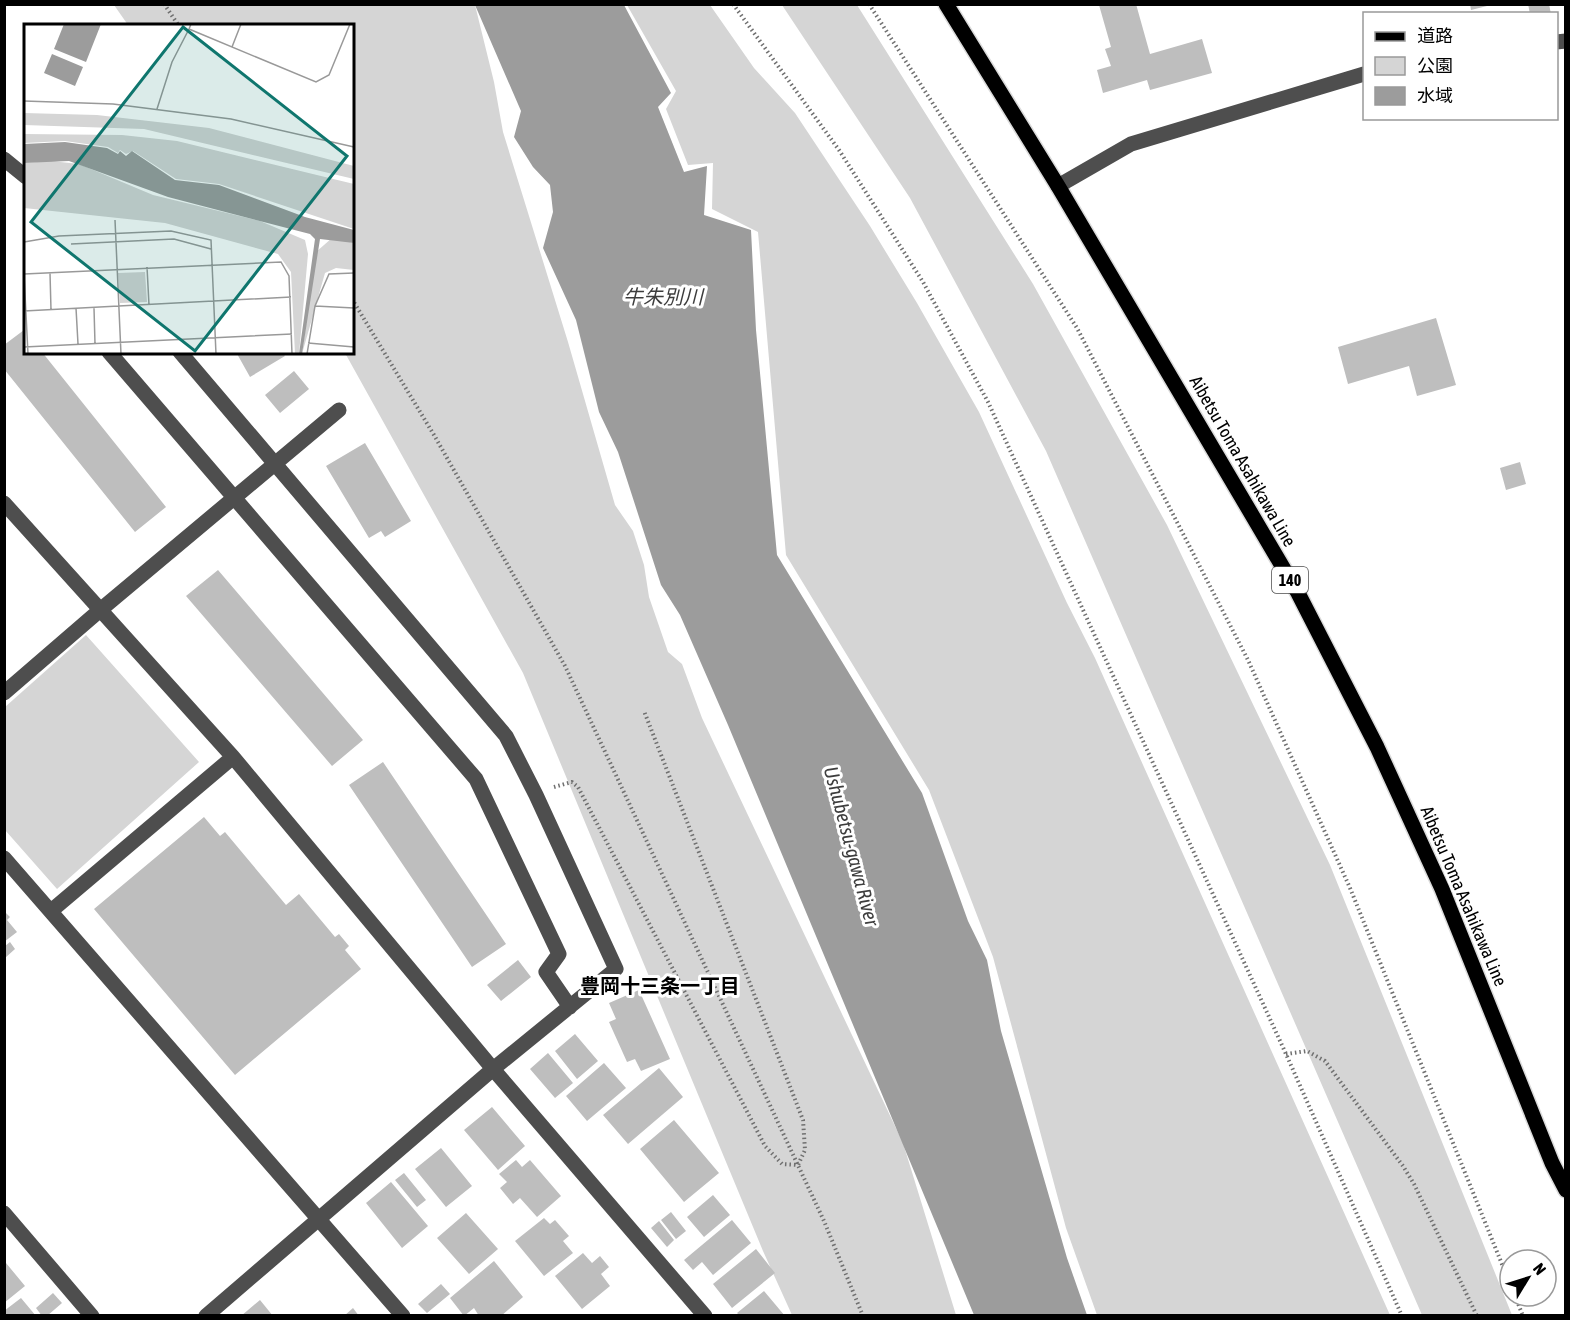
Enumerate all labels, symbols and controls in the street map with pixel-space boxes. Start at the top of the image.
legend [1363,12,1558,120]
inset map [24,24,354,354]
text: 道路 [1417,25,1453,46]
text: 公園 [1417,55,1453,76]
text: 水域 [1417,85,1453,106]
water label: 牛朱別川 [623,285,705,308]
street label: Aibetsu Toma Asahikawa Line [1186,372,1300,550]
road number: 140 [1272,567,1308,593]
water label: Ushubetsu-gawa River [820,764,885,929]
street label: Aibetsu Toma Asahikawa Line [1417,803,1511,989]
district label: 豊岡十三条一丁目 [580,974,740,997]
north arrow [1498,1248,1558,1308]
text: N [1530,1259,1550,1278]

